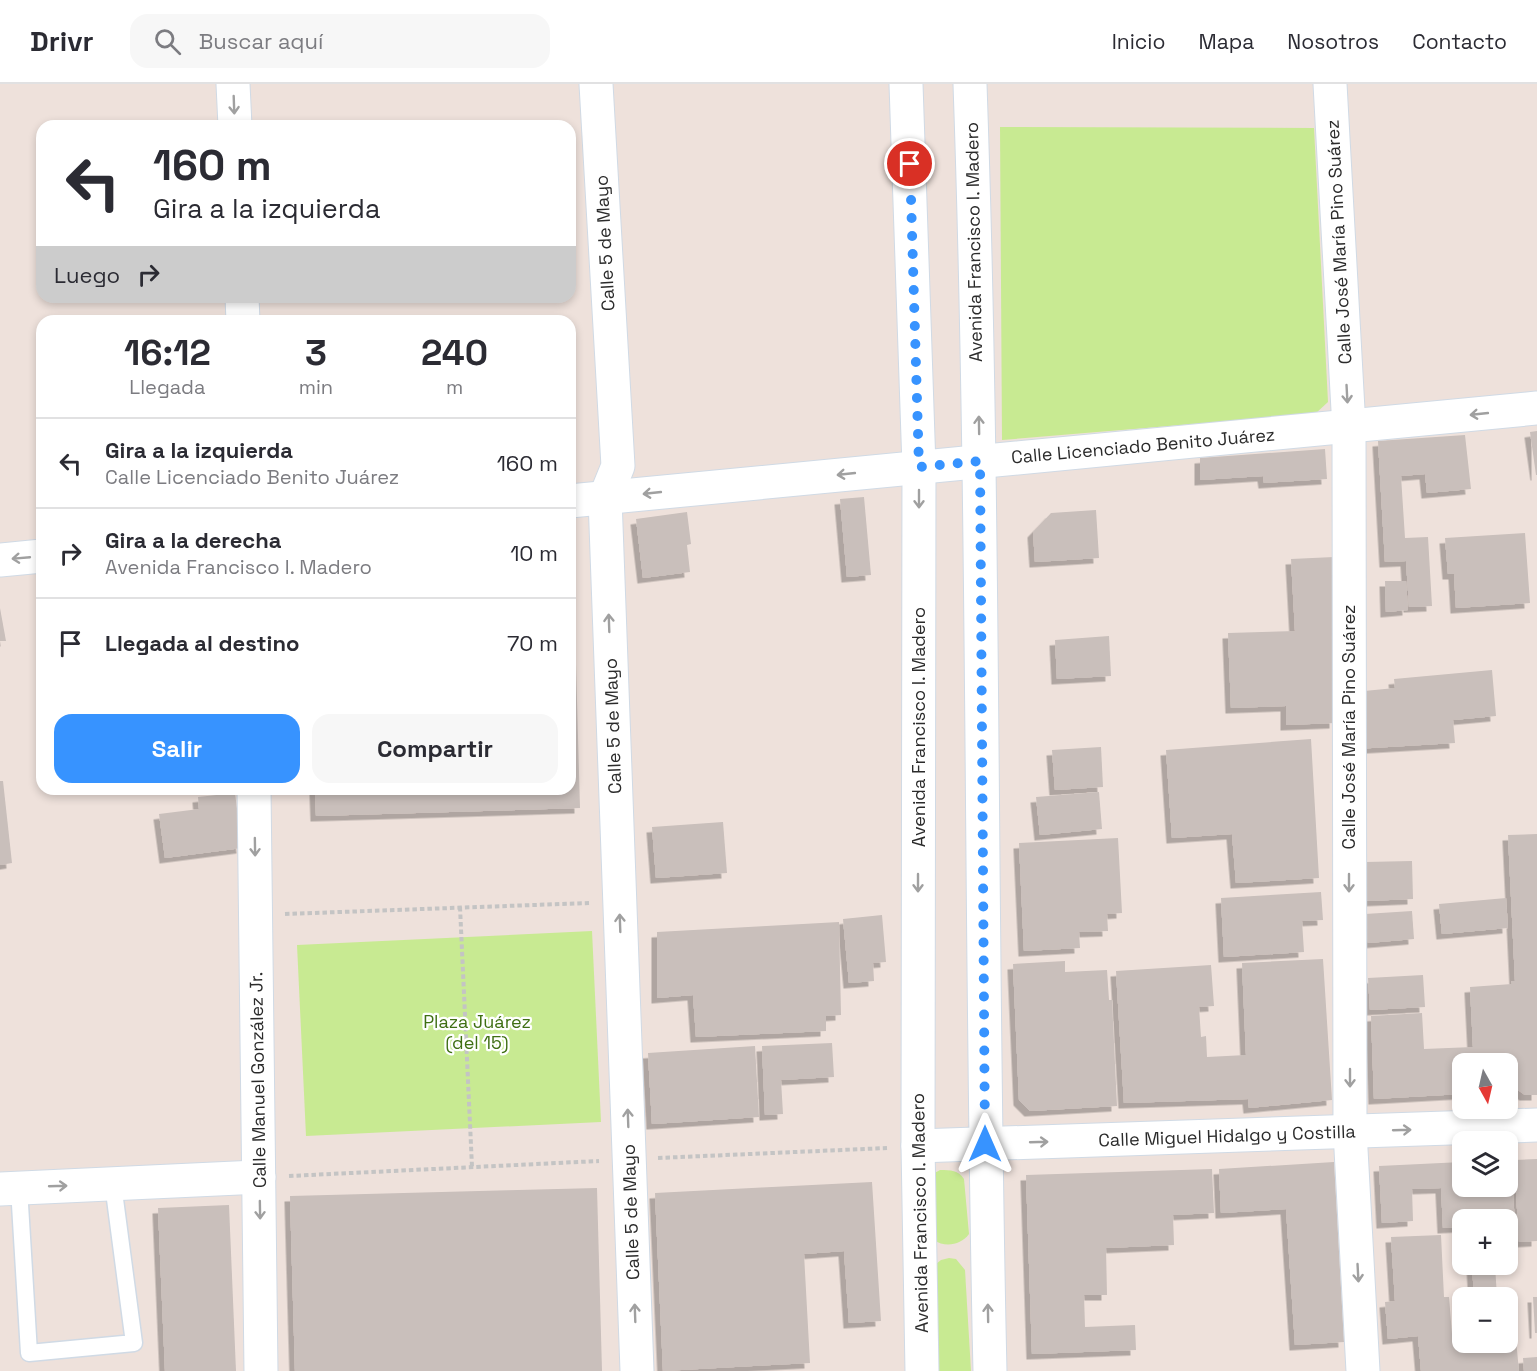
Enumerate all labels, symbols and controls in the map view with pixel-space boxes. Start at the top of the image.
search box [130,14,550,68]
text: Drivr [30,23,94,59]
icon: search [151,25,184,58]
text: Buscar aquí [199,27,323,55]
text: Inicio [1112,28,1166,55]
text: Mapa [1199,28,1254,55]
text: Nosotros [1287,28,1379,55]
text: Contacto [1412,28,1507,55]
one-way arrow [229,95,240,114]
street label: Calle José María Pino Suárez [1321,119,1356,365]
street label: Avenida Francisco I. Madero [960,122,987,362]
pin [884,138,935,189]
text: 160 m [153,139,272,192]
icon: left [54,144,132,222]
icon: arrive [893,147,926,180]
street label: Calle 5 de Mayo [589,174,620,312]
text: Gira a la izquierda [153,191,380,226]
icon: right [132,258,165,291]
text: Luego [54,261,120,289]
text: 16:12 [124,330,211,376]
text: 3 [305,330,327,376]
text: 240 [421,330,488,376]
text: Llegada [129,374,205,400]
text: min [299,374,333,400]
text: m [446,374,463,400]
one-way arrow [1342,384,1353,404]
one-way arrow [1469,409,1489,420]
one-way arrow [973,415,984,435]
street label: Calle Licenciado Benito Juárez [1010,423,1276,468]
text: Gira a la izquierda [105,436,293,464]
icon: left [54,447,87,480]
text: 160 m [497,449,558,477]
text: Calle Licenciado Benito Juárez [105,464,399,490]
one-way arrow [836,469,856,480]
one-way arrow [642,488,662,499]
one-way arrow [913,489,925,509]
text: Gira a la derecha [105,526,282,554]
icon: right [54,537,87,570]
text: 10 m [510,539,558,567]
one-way arrow [12,553,31,564]
text: Avenida Francisco I. Madero [105,554,372,580]
street label: Calle José María Pino Suárez [1337,605,1360,849]
street label: Avenida Francisco I. Madero [907,607,930,847]
one-way arrow [604,614,615,634]
icon: arrive [54,627,87,660]
text: Llegada al destino [105,629,299,657]
text: 70 m [507,629,558,657]
street label: Calle 5 de Mayo [599,658,626,794]
button: Salir [54,714,300,783]
button: Compartir [312,714,558,783]
one-way arrow [249,837,261,857]
one-way arrow [1343,872,1355,892]
one-way arrow [912,873,924,893]
one-way arrow [615,913,626,933]
street label: Calle Manuel González Jr. [244,972,271,1188]
park label: Plaza Juárez (del 15) [423,1010,531,1054]
north arrow [1452,1053,1518,1119]
map controls [1452,1053,1518,1353]
one-way arrow [1344,1067,1356,1087]
street label: Avenida Francisco I. Madero [906,1093,933,1333]
one-way arrow [622,1108,633,1128]
position arrow [953,1112,1017,1176]
street label: Calle Miguel Hidalgo y Costilla [1098,1120,1356,1151]
one-way arrow [1391,1124,1411,1135]
button: layers [1452,1131,1518,1197]
one-way arrow [1029,1136,1049,1148]
street label: Calle 5 de Mayo [617,1144,644,1280]
one-way arrow [48,1181,68,1192]
one-way arrow [254,1200,265,1220]
button: + [1452,1209,1518,1275]
one-way arrow [1352,1262,1363,1282]
button: − [1452,1287,1518,1353]
one-way arrow [629,1303,640,1323]
one-way arrow [983,1303,994,1323]

